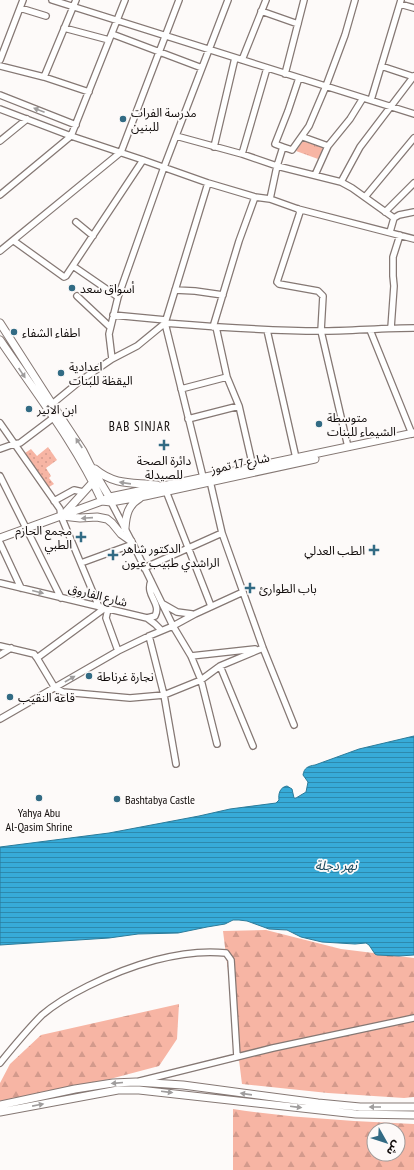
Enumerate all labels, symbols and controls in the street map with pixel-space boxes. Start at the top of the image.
place label: مدرسة الفرات للبنين [131,105,197,134]
one-way arrow [33,107,45,113]
marker: مدرسة الفرات للبنين [118,114,128,124]
place label: أسواق سعد [80,281,135,296]
marker: أسواق سعد [67,283,77,293]
place label: اطفاء الشفاء [22,325,81,340]
marker: اطفاء الشفاء [9,327,19,337]
place label: اعدادية اليقظة للبنات [69,359,133,388]
one-way arrow [18,367,26,378]
marker: اعدادية اليقظة للبنات [56,368,66,378]
place label: ابن الاثير [36,402,77,417]
marker: ابن الاثير [24,404,34,414]
place label: متوسطة الشيماء للبنات [327,410,396,439]
district label: BAB SINJAR [109,418,171,435]
marker: متوسطة الشيماء للبنات [314,419,324,429]
one-way arrow [75,437,82,449]
marker: دائرة الصحة للصيدلة [158,439,170,451]
street label: شارع 17 تموز [208,449,271,479]
place label: دائرة الصحة للصيدلة [137,453,191,482]
one-way arrow [119,480,131,486]
one-way arrow [80,515,93,521]
place label: مجمع الحازم الطبي [15,523,72,554]
marker: مجمع الحازم الطبي [75,531,87,543]
place label: الدكتور شاهر الراشدي طبيب عيون [121,541,220,572]
place label: الطب العدلي [304,543,365,560]
marker: الطب العدلي [368,544,380,556]
marker: الدكتور شاهر الراشدي طبيب عيون [107,549,119,561]
street label: شارع الفاروق [66,580,129,612]
place label: باب الطوارئ [259,581,317,596]
marker: باب الطوارئ [244,582,256,594]
one-way arrow [32,589,44,595]
place label: نجارة غرناطة [97,669,154,684]
marker: نجارة غرناطة [84,671,94,681]
one-way arrow [64,676,76,683]
place label: قاعة النقيب [18,690,75,705]
marker: قاعة النقيب [5,692,15,702]
place label: Bashtabya Castle [125,792,195,807]
marker: Yahya Abu Al-Qasim Shrine [34,793,44,803]
marker: Bashtabya Castle [112,794,122,804]
place label: Yahya Abu Al-Qasim Shrine [6,805,72,834]
water label: نهر دجلة [315,857,358,874]
one-way arrow [111,1080,123,1086]
one-way arrow [161,1089,173,1095]
one-way arrow [240,1091,252,1097]
one-way arrow [32,1102,44,1108]
one-way arrow [290,1104,302,1110]
one-way arrow [368,1104,381,1110]
north arrow [366,1122,406,1162]
text: ش [384,1138,404,1159]

